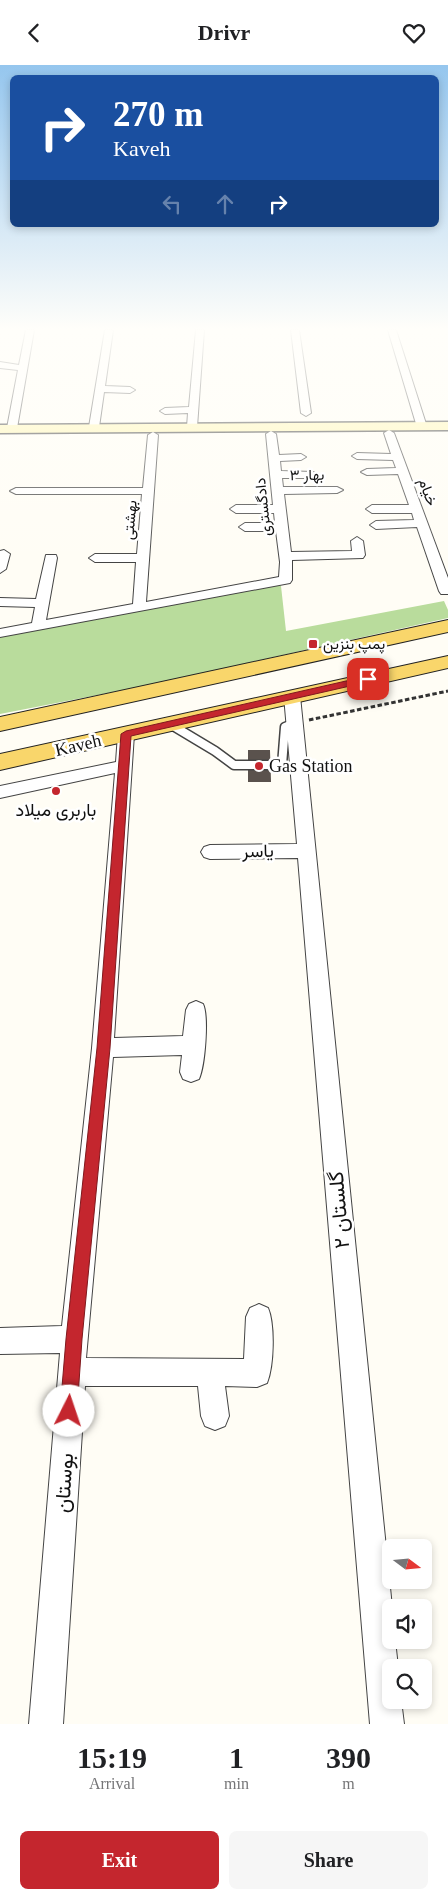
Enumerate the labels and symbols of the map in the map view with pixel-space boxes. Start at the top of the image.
street label: بهار ۳ [290,467,324,484]
street label: خیام [414,476,440,509]
street label: دادگستری [252,477,276,537]
street label: بهشتی [120,500,142,541]
place label: پمپ بنزین [323,636,385,654]
marker: پمپ بنزین [307,638,319,650]
pin [347,658,389,700]
street label: Kaveh [53,730,103,760]
place label: Gas Station [269,756,353,776]
marker: Gas Station [253,760,265,772]
marker: باربری میلاد [50,785,62,797]
place label: باربری میلاد [16,800,96,821]
street label: یاسر [241,841,274,862]
street label: گلستان ۲ [324,1170,354,1250]
position arrow [42,1384,94,1436]
street label: بوستان [50,1452,79,1514]
north arrow [382,1539,432,1589]

